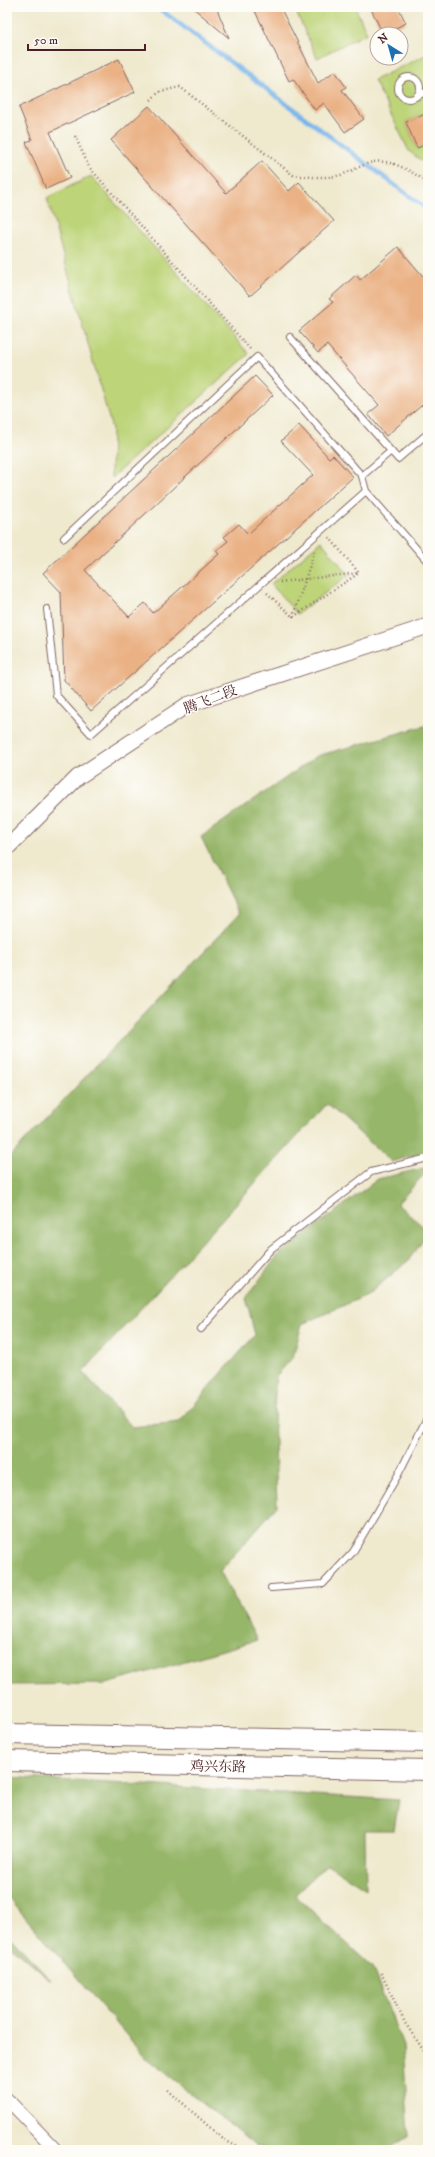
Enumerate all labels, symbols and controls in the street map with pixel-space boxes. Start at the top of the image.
scale bar [28,26,145,52]
north arrow [369,26,409,66]
text: N [376,31,391,47]
text: 50 m [34,33,58,48]
street label: 腾飞二段 [181,681,240,718]
street label: 鸡兴东路 [190,1758,246,1776]

